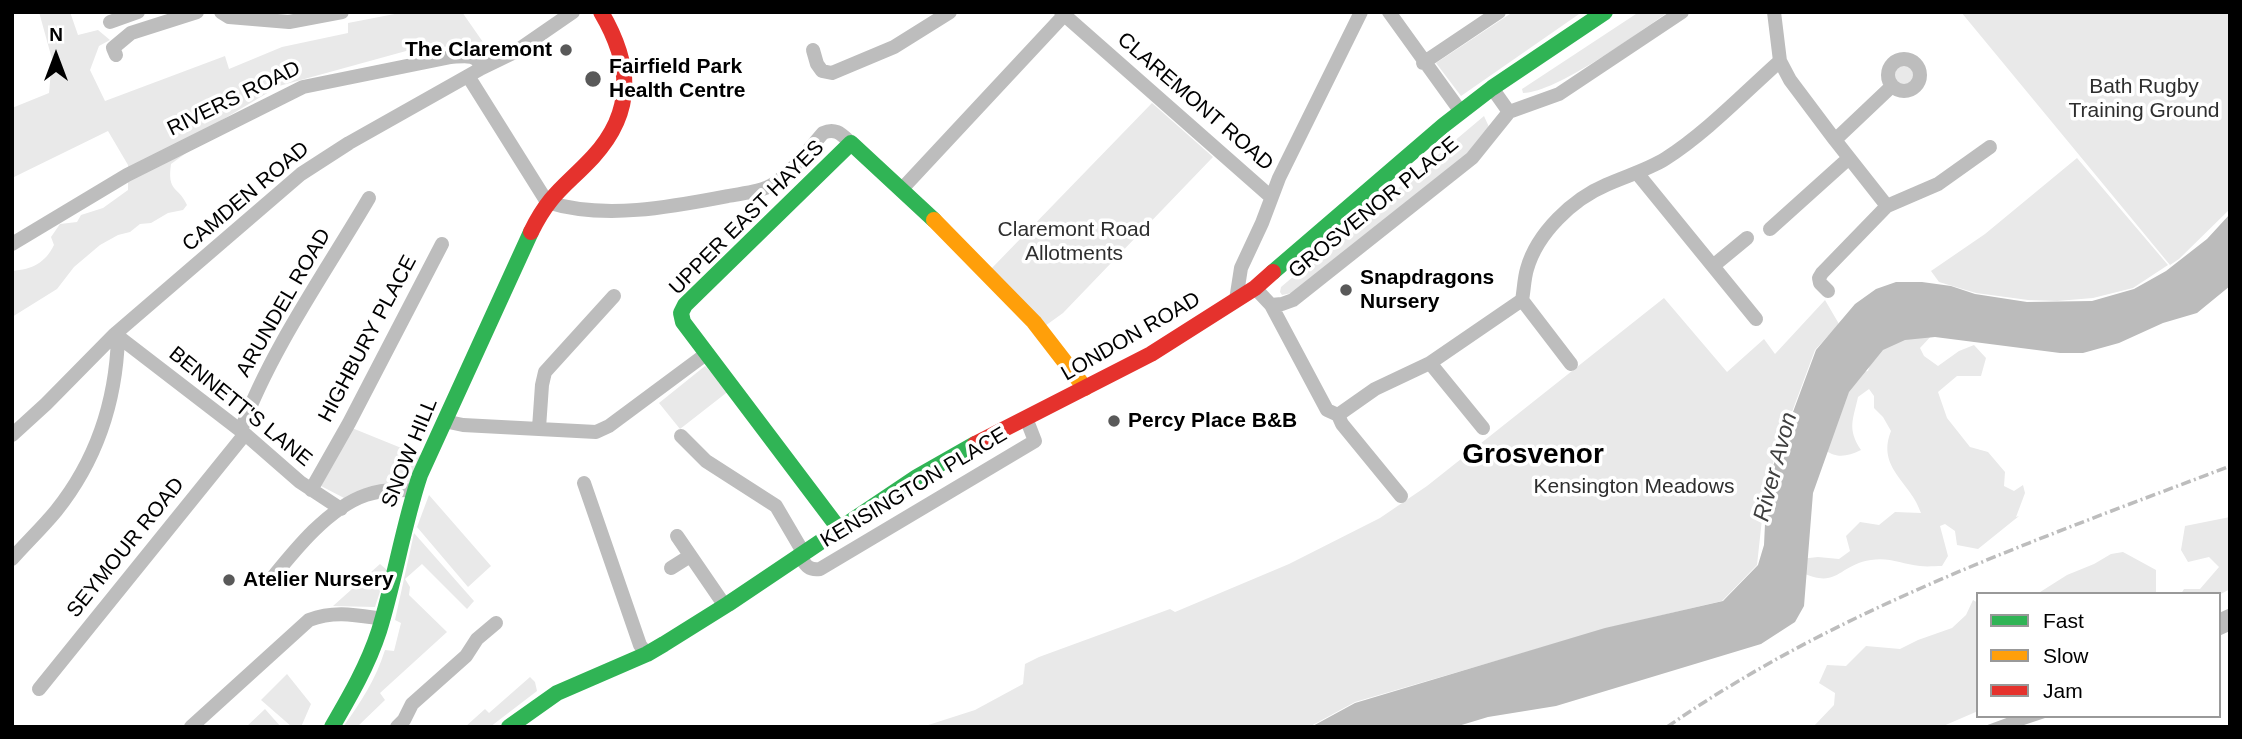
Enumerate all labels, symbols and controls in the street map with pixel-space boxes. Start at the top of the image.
north arrow [21,21,91,91]
text: N [49,24,63,45]
street label: CLAREMONT ROAD [1112,27,1278,177]
place label: The Claremont [405,37,552,63]
marker: The Claremont [558,42,574,58]
place label: Fairfield Park Health Centre [609,54,746,104]
street label: RIVERS ROAD [163,56,305,142]
marker: Fairfield Park Health Centre [583,69,603,89]
park label: Bath Rugby Training Ground [2069,74,2219,124]
street label: GROSVENOR PLACE [1284,132,1464,284]
street label: UPPER EAST HAYES [664,135,830,301]
street label: CAMDEN ROAD [178,137,314,257]
park label: Claremont Road Allotments [998,217,1150,267]
street label: ARUNDEL ROAD [231,224,337,382]
street label: HIGHBURY PLACE [313,251,423,427]
place label: Snapdragons Nursery [1360,265,1494,315]
marker: Snapdragons Nursery [1338,282,1354,298]
street label: LONDON ROAD [1057,287,1205,387]
street label: BENNETT'S LANE [163,342,317,472]
street label: SNOW HILL [377,395,443,511]
place label: Percy Place B&B [1128,408,1297,434]
water label: River Avon [1748,409,1804,525]
marker: Percy Place B&B [1106,413,1122,429]
street label: KENSINGTON PLACE [816,422,1012,554]
district label: Grosvenor [1462,438,1604,472]
street label: SEYMOUR ROAD [62,473,190,623]
park label: Kensington Meadows [1534,474,1734,500]
place label: Atelier Nursery [243,567,394,593]
marker: Atelier Nursery [221,572,237,588]
legend [1976,592,2221,718]
text: Fast [2043,609,2084,632]
text: Slow [2043,644,2089,667]
text: Jam [2043,679,2083,702]

